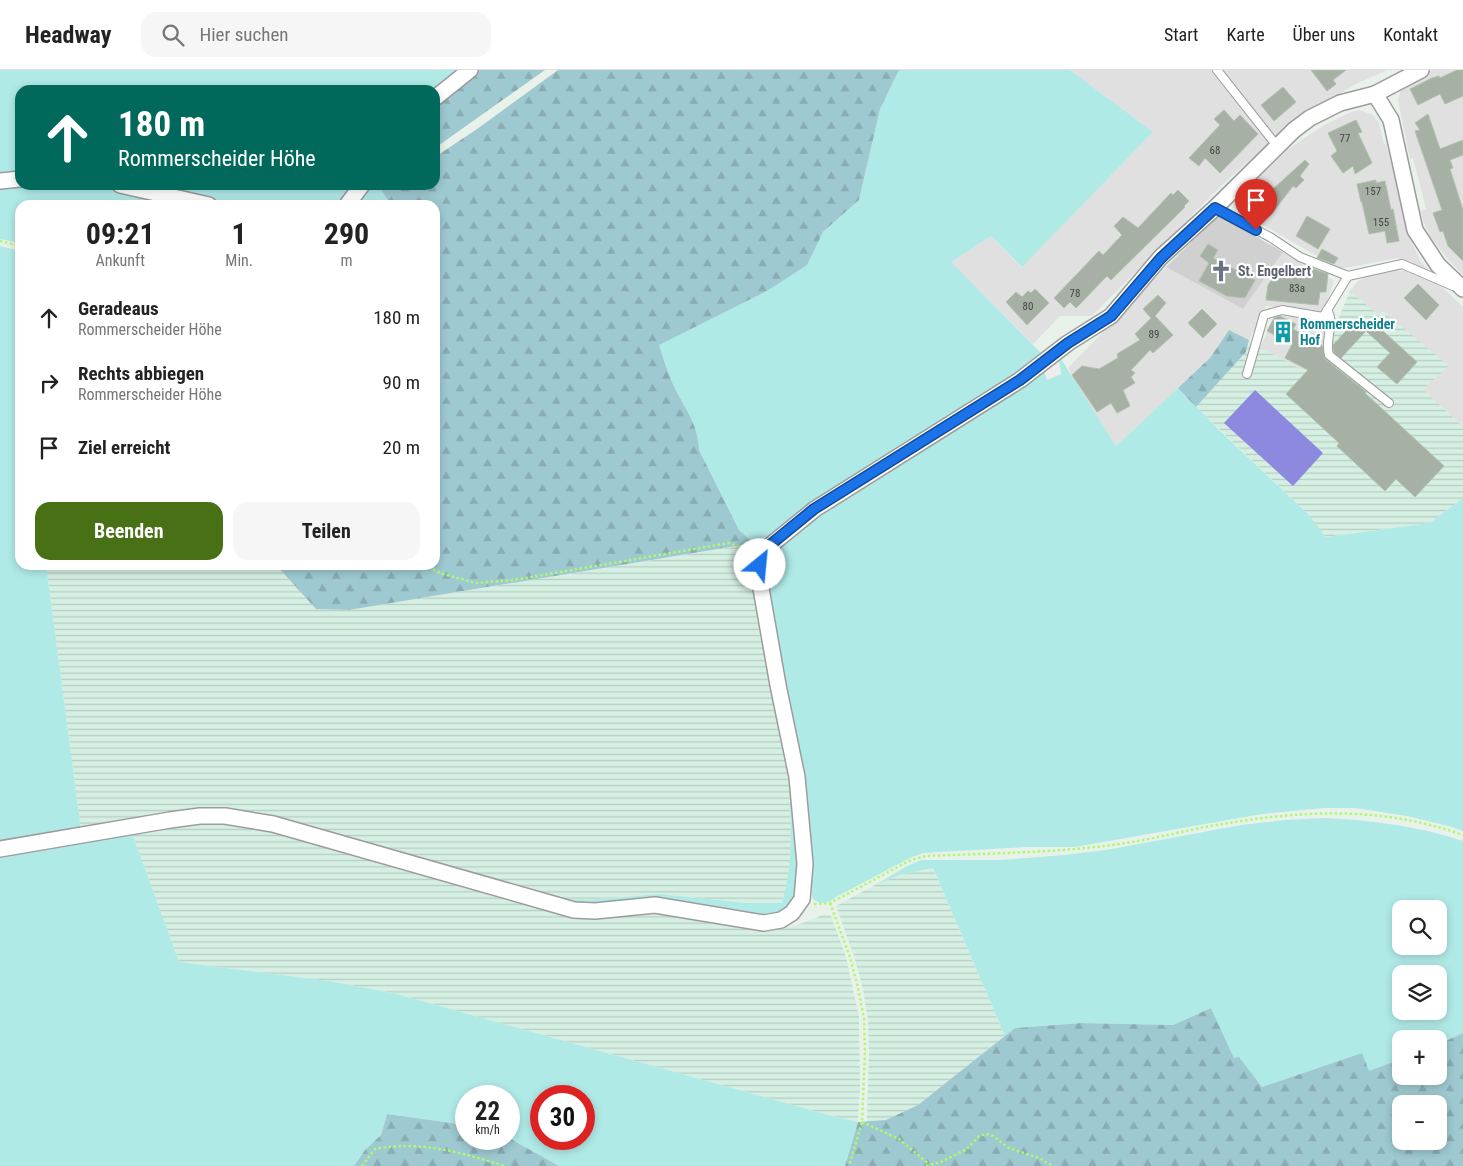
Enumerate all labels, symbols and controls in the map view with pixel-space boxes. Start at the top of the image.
search box [141,12,491,57]
text: Headway [25,21,111,49]
icon: search [159,21,187,49]
text: Hier suchen [199,23,289,46]
text: Start [1164,24,1198,45]
text: Karte [1226,24,1265,45]
text: Über uns [1293,24,1355,45]
text: Kontakt [1383,24,1438,45]
text: 180 m [118,104,205,145]
icon: ahead [35,105,100,170]
house number: 77 [1340,132,1350,145]
house number: 68 [1210,144,1220,157]
text: Rommerscheider Höhe [118,146,316,171]
pin [1235,179,1277,230]
house number: 157 [1365,185,1381,198]
icon: arrive [1242,186,1270,214]
text: 09:21 [86,216,155,251]
text: 1 [232,216,247,251]
text: 290 [324,216,369,251]
house number: 155 [1373,216,1389,229]
text: Ankunft [95,251,145,270]
text: Min. [225,251,253,270]
text: m [340,251,353,270]
church icon: St. Engelbert [1208,258,1234,284]
place label: St. Engelbert [1238,263,1311,279]
house number: 83a [1289,282,1305,295]
house number: 78 [1070,287,1080,300]
text: Geradeaus [78,297,159,320]
house number: 80 [1023,300,1033,313]
icon: ahead [35,304,63,332]
text: 180 m [373,306,420,329]
place label: Rommerscheider Hof [1300,316,1395,348]
building icon: Rommerscheider Hof [1270,319,1296,345]
text: Rommerscheider Höhe [78,320,222,339]
house number: 89 [1149,328,1159,341]
text: Rechts abbiegen [78,362,204,385]
icon: right [35,369,63,397]
text: 90 m [383,371,420,394]
text: Rommerscheider Höhe [78,385,222,404]
icon: arrive [35,434,63,462]
text: Ziel erreicht [78,436,170,459]
text: 20 m [383,436,420,459]
button: Beenden [35,502,223,560]
button: Teilen [233,502,420,560]
position arrow [733,538,785,590]
map controls [1392,900,1447,1150]
button: search [1392,900,1447,955]
button: layers [1392,965,1447,1020]
button: + [1392,1030,1447,1085]
speed limit sign: 30 [530,1085,595,1150]
button: − [1392,1095,1447,1150]
text: 22 [475,1097,500,1126]
text: km/h [475,1123,500,1137]

